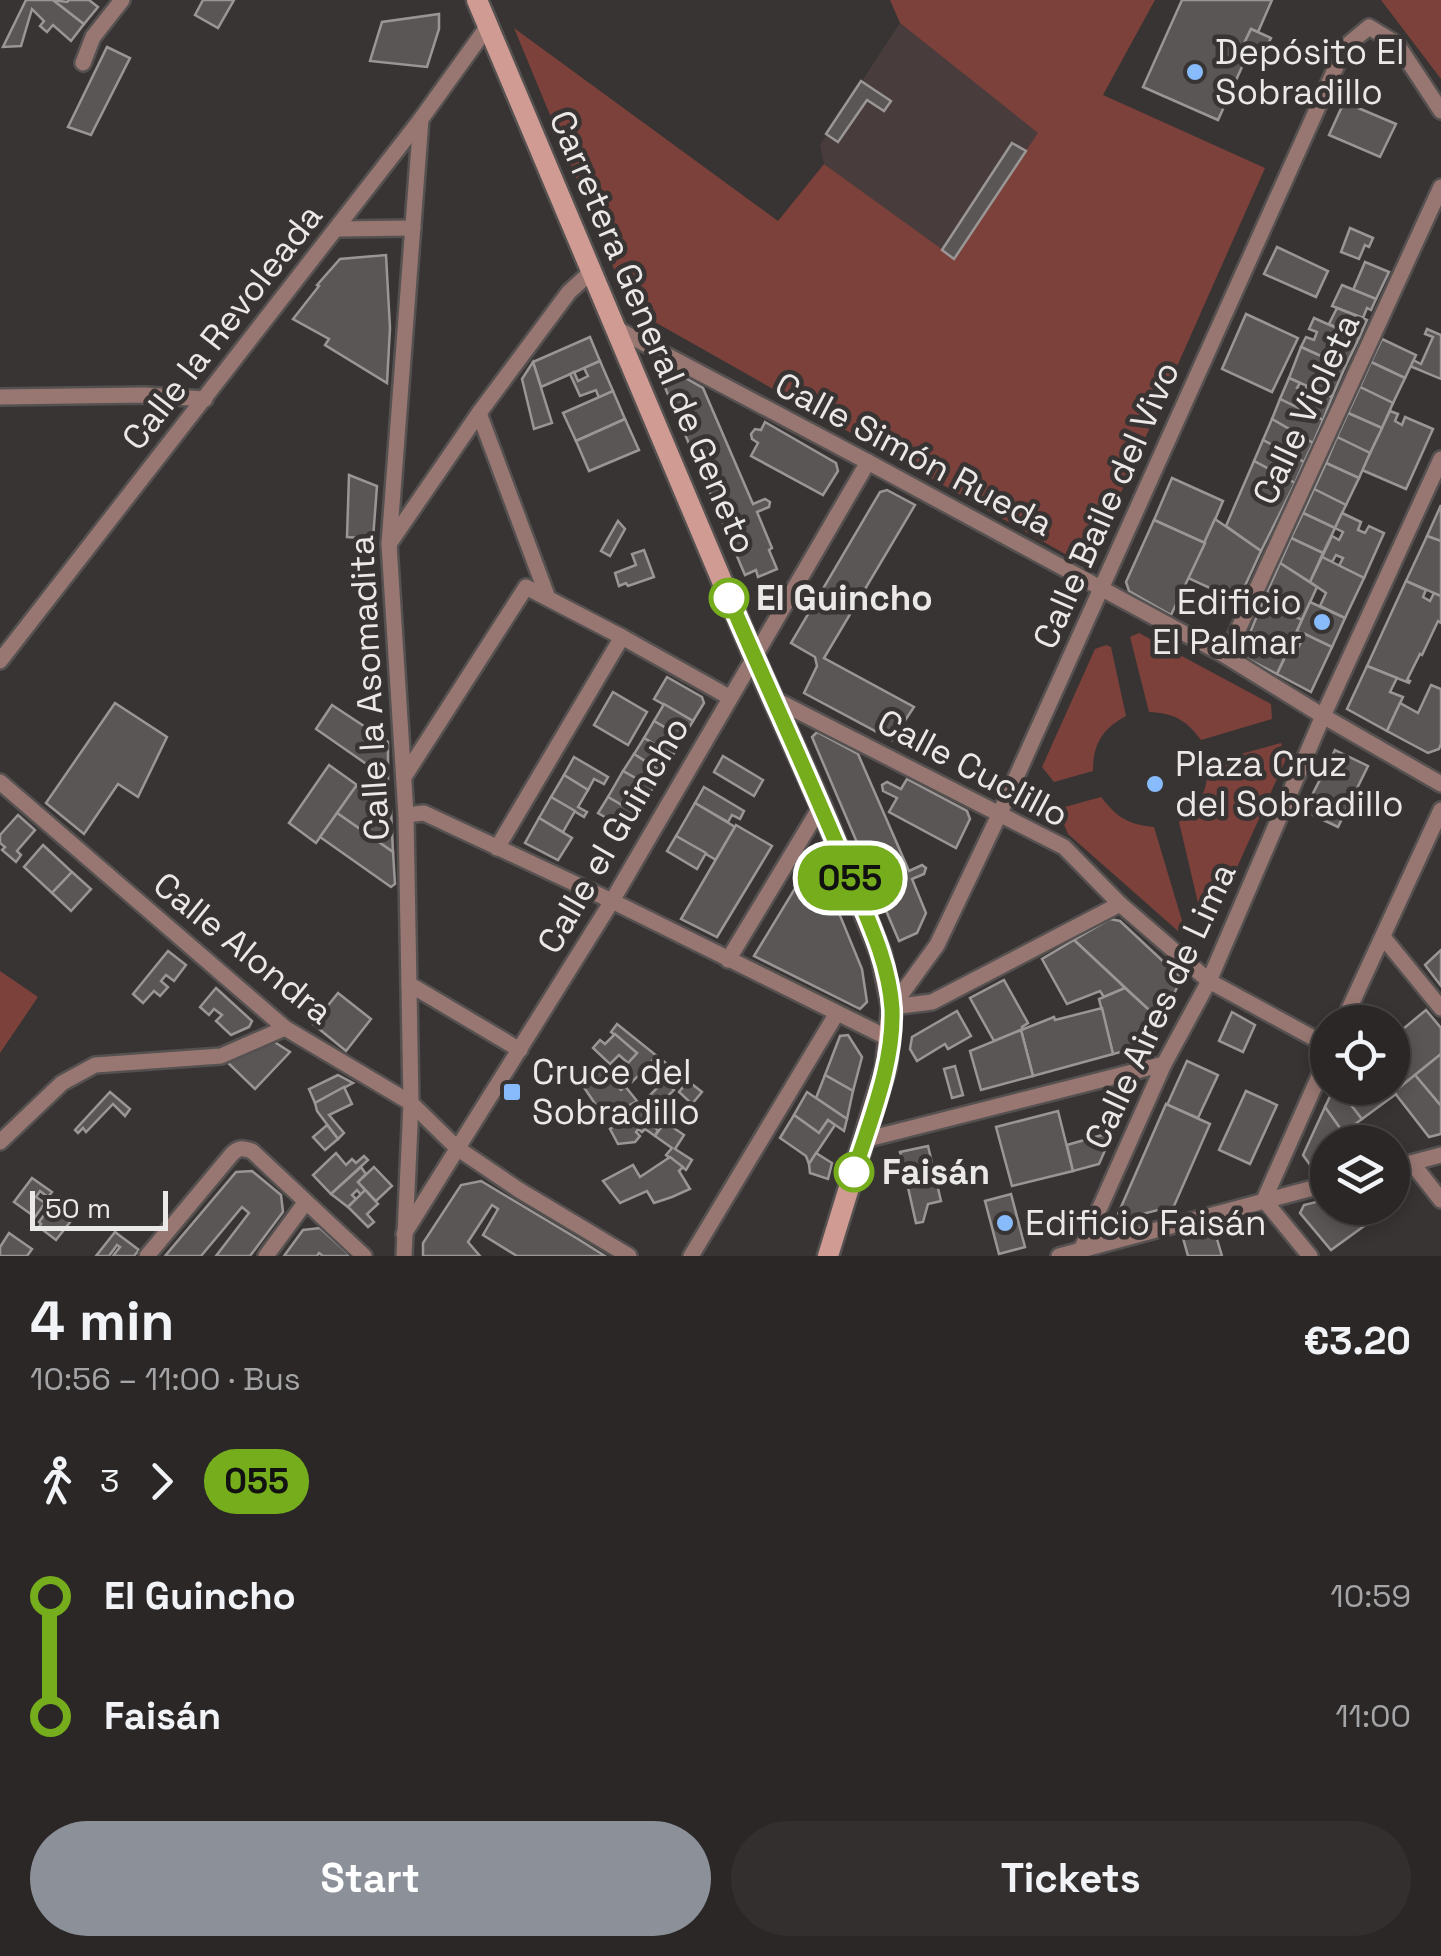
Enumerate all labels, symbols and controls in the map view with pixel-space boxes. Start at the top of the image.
place label: Depósito El Sobradillo [1215,30,1405,114]
marker: Depósito El Sobradillo [1184,61,1206,83]
street label: Carretera General de Geneto [540,104,766,560]
street label: Calle la Revoleada [112,195,332,459]
street label: Calle Violeta [1243,307,1369,511]
street label: Calle Baile del Vivo [1023,354,1189,656]
street label: Calle Simón Rueda [767,362,1061,546]
street label: Calle la Asomadita [339,534,399,842]
place label: El Guincho [756,576,933,620]
marker: El Guincho [710,579,748,617]
place label: Edificio El Palmar [1152,580,1302,664]
marker: Edificio El Palmar [1311,611,1333,633]
street label: Calle Cuclillo [870,699,1076,837]
street label: Calle el Guincho [527,709,699,961]
place label: Plaza Cruz del Sobradillo [1175,742,1404,826]
marker: Plaza Cruz del Sobradillo [1144,773,1166,795]
line badge: 055 [792,846,908,910]
text: 055 [818,856,882,900]
street label: Calle Aires de Lima [1074,856,1246,1156]
street label: Calle Alondra [144,862,342,1034]
map controls [1310,1005,1410,1225]
button: locate [1310,1005,1410,1105]
place label: Cruce del Sobradillo [532,1050,700,1134]
marker: Cruce del Sobradillo [501,1081,523,1103]
button: layers [1310,1125,1410,1225]
place label: Faisán [882,1150,990,1194]
marker: Faisán [835,1153,873,1191]
scale bar [30,1186,168,1230]
text: 50 m [45,1190,111,1226]
place label: Edificio Faisán [1025,1201,1266,1245]
marker: Edificio Faisán [994,1212,1016,1234]
text: 4 min [30,1286,174,1356]
text: €3.20 [1304,1317,1411,1365]
text: 10:56 – 11:00 · Bus [30,1359,301,1399]
icon: walk [30,1454,85,1509]
icon: forward [134,1454,189,1509]
text: 055 [224,1459,289,1503]
text: 3 [100,1461,119,1501]
text: El Guincho [104,1572,296,1620]
text: 10:59 [1330,1576,1411,1616]
text: Faisán [104,1692,221,1740]
text: 11:00 [1335,1696,1411,1736]
button: Start [30,1821,711,1936]
button: Tickets [731,1821,1411,1936]

